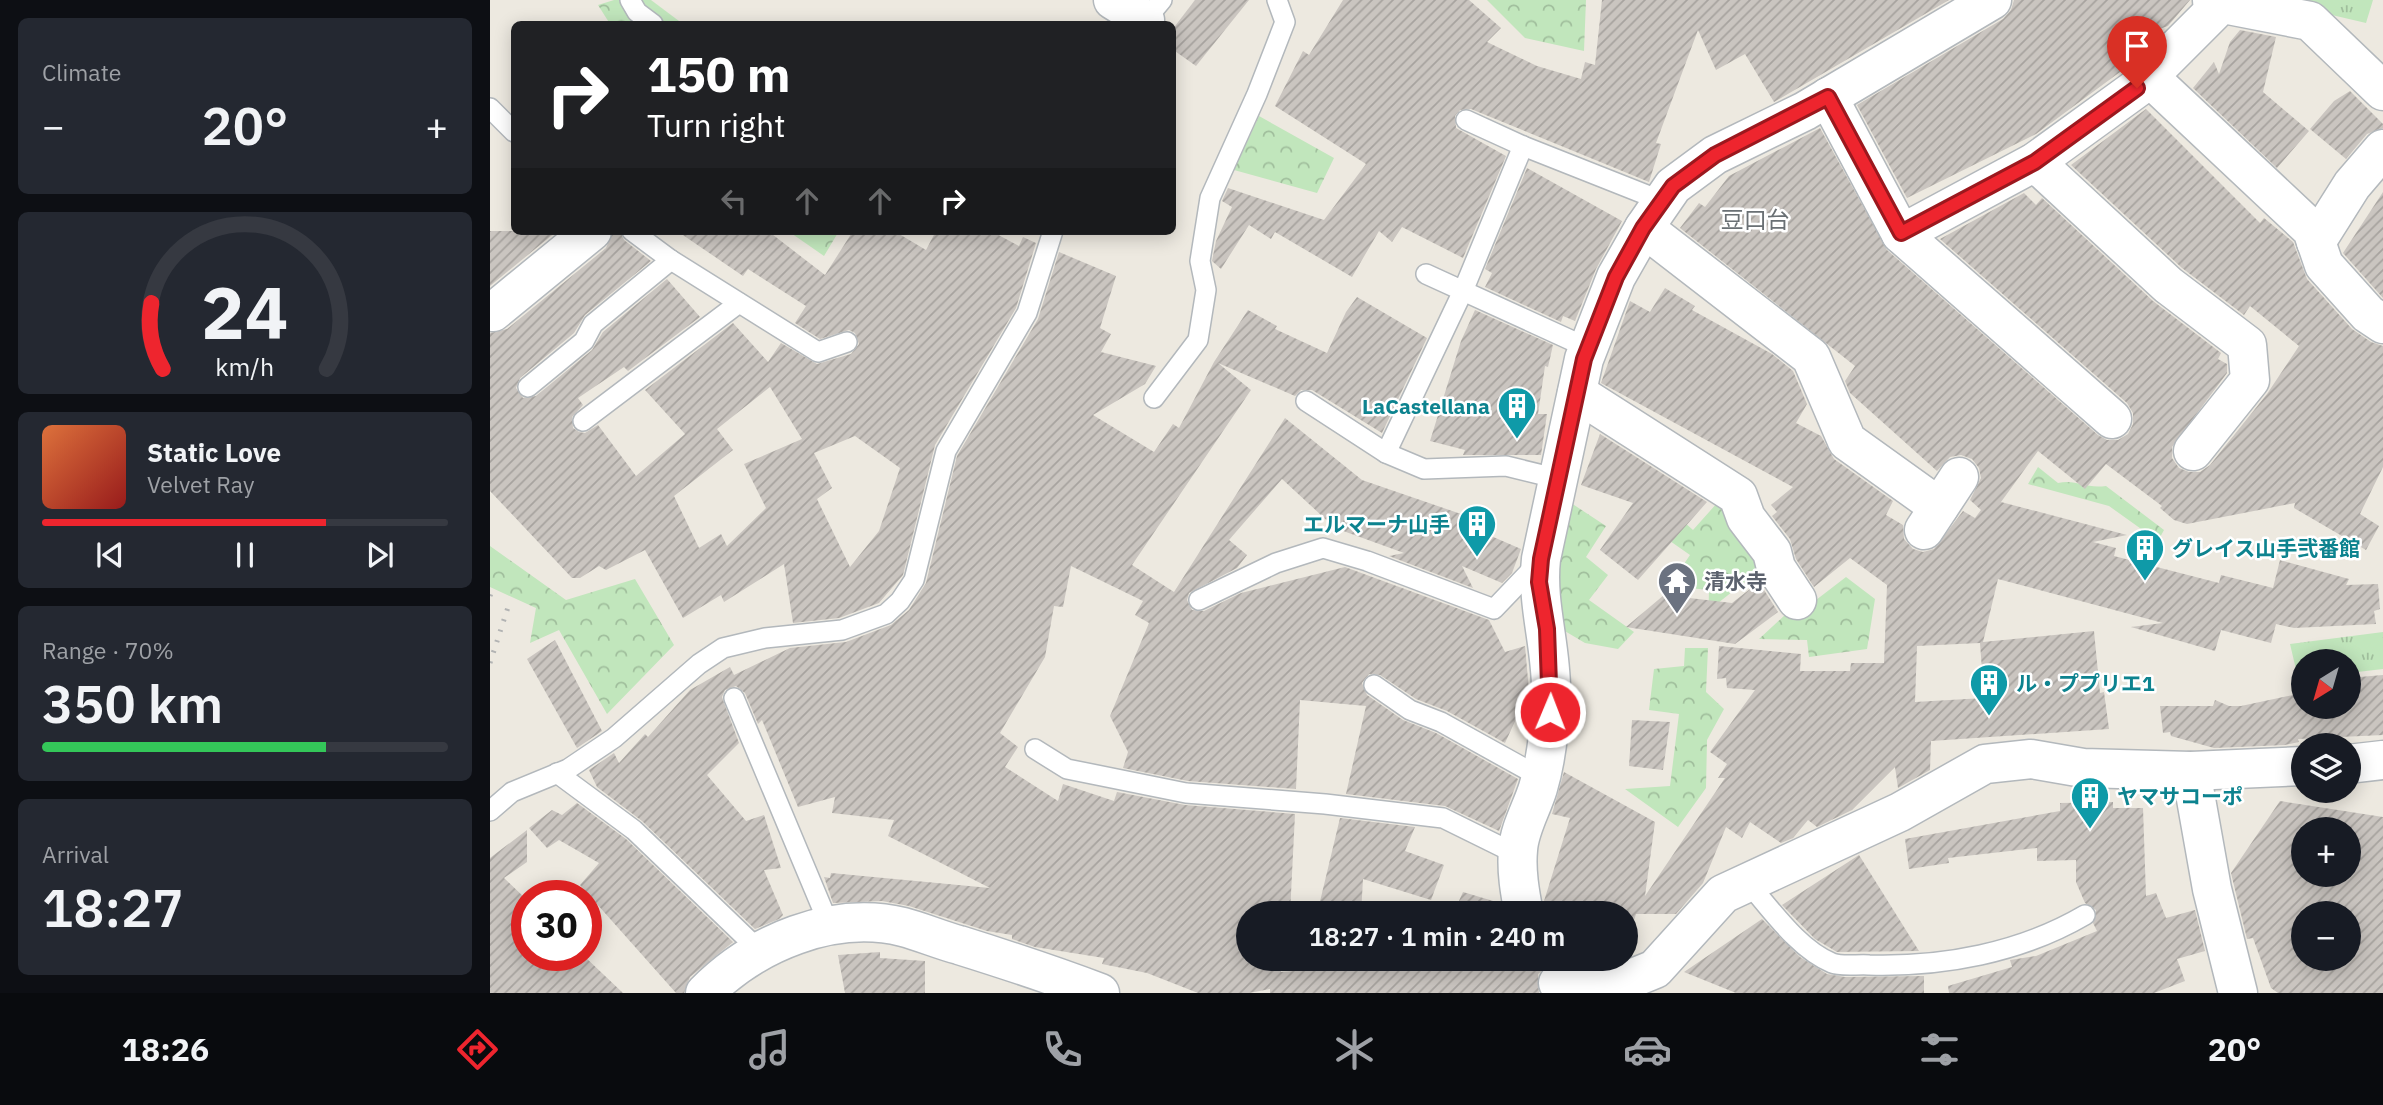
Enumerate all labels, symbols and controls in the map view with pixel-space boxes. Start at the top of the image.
pin [2107,16,2167,88]
icon: arrive [2118,27,2156,65]
text: 150 m [647,42,791,105]
icon: right [532,49,623,140]
text: Climate [42,57,121,87]
text: 20° [202,92,288,159]
text: − [42,101,65,150]
text: + [425,101,448,150]
text: Turn right [647,104,785,146]
icon: left [715,182,753,220]
icon: ahead [788,182,826,220]
icon: ahead [861,182,899,220]
icon: right [934,182,972,220]
district label: 豆口台 [1721,204,1790,234]
text: 24 [201,264,289,359]
text: km/h [216,350,274,383]
building icon: LaCastellana [1496,385,1538,440]
place label: LaCastellana [1362,392,1490,420]
text: Static Love [147,435,281,469]
text: Velvet Ray [147,469,254,499]
building icon: エルマーナ山手 [1456,503,1498,558]
place label: エルマーナ山手 [1303,510,1450,538]
building icon: グレイス山手弐番館 [2124,527,2166,582]
place label: グレイス山手弐番館 [2172,534,2360,562]
icon: previous [91,536,129,574]
icon: pause [226,536,264,574]
icon: next [361,536,399,574]
temple icon: 清水寺 [1656,560,1698,615]
place label: 清水寺 [1704,567,1767,595]
text: Range · 70% [42,635,174,665]
north arrow [2291,649,2361,719]
map controls [2291,649,2361,971]
building icon: ル・ププリエ1 [1968,662,2010,717]
place label: ル・ププリエ1 [2016,669,2155,697]
text: 350 km [42,670,223,737]
position arrow [1513,675,1587,749]
button: layers [2291,733,2361,803]
building icon: ヤマサコーポ [2069,775,2111,830]
place label: ヤマサコーポ [2117,782,2243,810]
button: + [2291,817,2361,887]
text: Arrival [42,839,109,869]
text: 18:27 [42,874,183,941]
speed limit sign: 30 [511,880,602,971]
button: − [2291,901,2361,971]
text: 18:27 · 1 min · 240 m [1309,919,1565,953]
icon: directions [453,1025,502,1074]
icon: music [745,1025,794,1074]
icon: phone [1038,1025,1087,1074]
icon: climate [1330,1025,1379,1074]
icon: car [1623,1025,1672,1074]
icon: filters [1915,1025,1964,1074]
text: 18:26 [122,1028,209,1070]
text: 20° [2208,1028,2261,1070]

